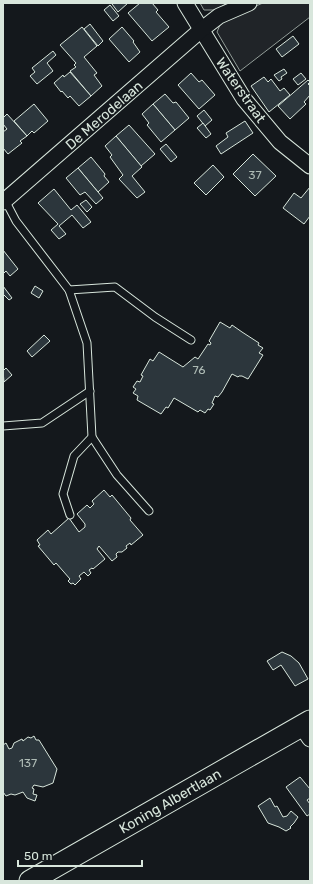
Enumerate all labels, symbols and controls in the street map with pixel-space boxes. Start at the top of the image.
street label: Waterstraat [212,54,270,127]
street label: De Merodelaan [62,77,146,153]
house number: 37 [248,168,262,182]
house number: 76 [192,363,206,377]
house number: 137 [19,756,37,770]
street label: Koning Albertlaan [116,765,224,838]
scale bar [18,842,142,868]
text: 50 m [24,849,52,863]

